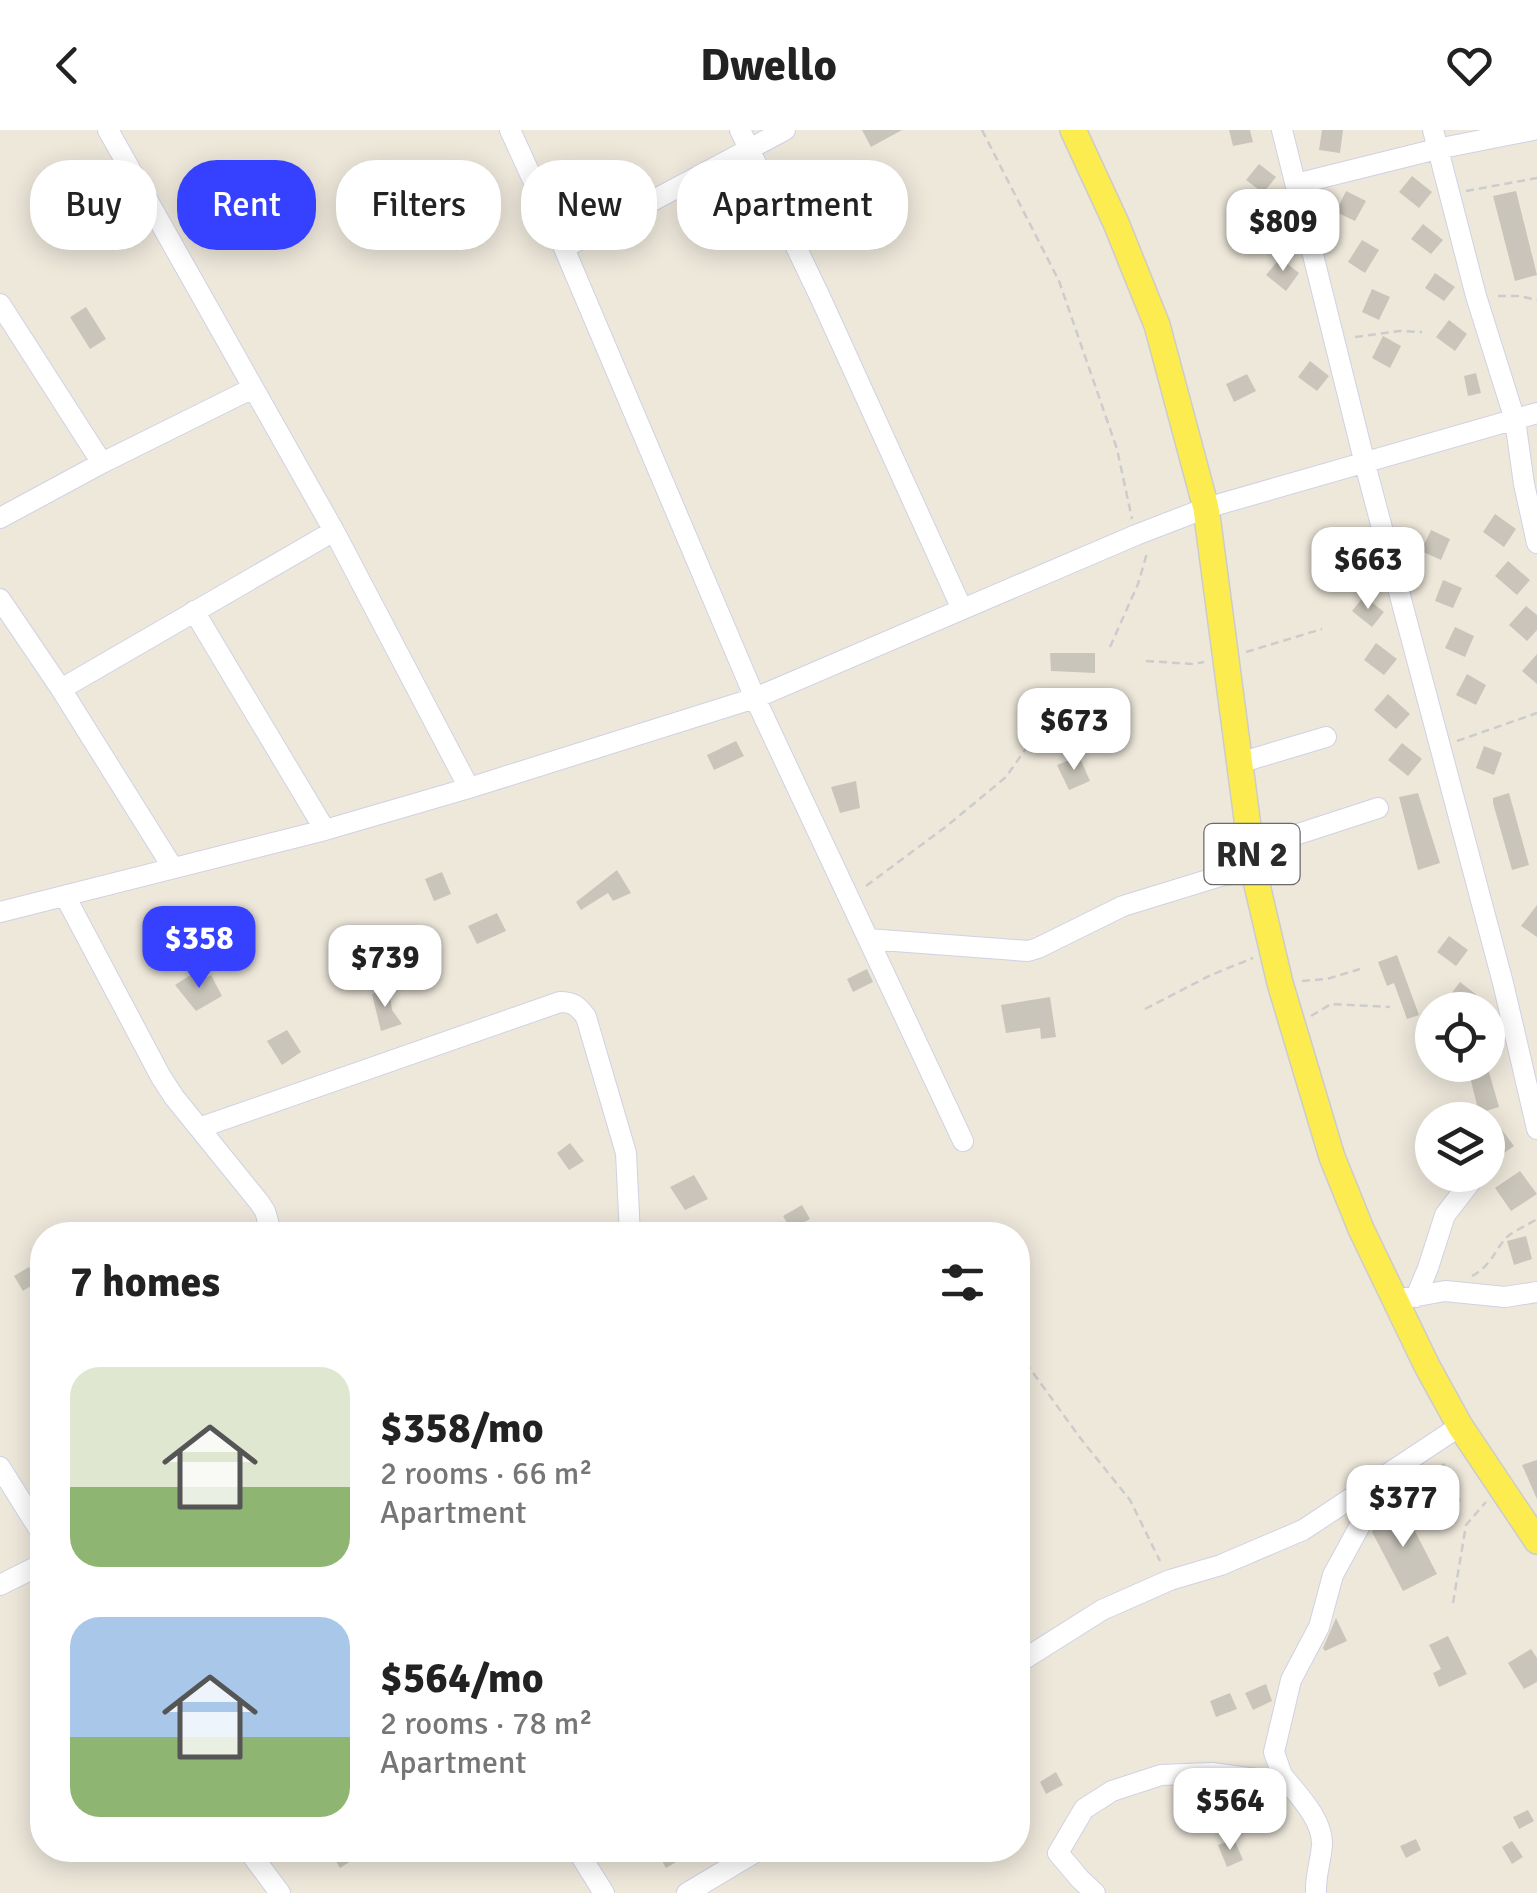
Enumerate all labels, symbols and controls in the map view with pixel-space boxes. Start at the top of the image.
icon: back [40,38,95,93]
text: Dwello [700,38,837,93]
icon: heart [1442,38,1497,93]
chip: Buy [30,160,157,250]
chip: Rent [177,160,316,250]
chip: Filters [336,160,501,250]
chip: New [521,160,657,250]
chip: Apartment [677,160,908,250]
pin: $809 [1224,189,1342,274]
text: $809 [1248,202,1318,241]
pin: $663 [1309,527,1427,612]
text: $663 [1333,540,1403,579]
pin: $673 [1015,688,1133,773]
text: $673 [1039,701,1109,740]
road number: RN 2 [1204,824,1300,884]
pin: $358 [140,906,258,991]
text: $358 [164,919,234,958]
pin: $739 [326,925,444,1010]
text: $739 [350,938,420,977]
map controls [1415,992,1505,1192]
button: locate [1415,992,1505,1082]
button: layers [1415,1102,1505,1192]
icon: filters [935,1255,990,1310]
text: 7 homes [70,1257,220,1308]
text: $358/mo [380,1403,544,1454]
icon: home [150,1407,270,1527]
text: 2 rooms · 66 m² [380,1454,593,1493]
pin: $377 [1344,1465,1462,1550]
text: $377 [1368,1478,1438,1517]
text: Apartment [380,1493,527,1532]
text: $564/mo [380,1653,544,1704]
icon: home [150,1657,270,1777]
text: 2 rooms · 78 m² [380,1704,593,1743]
text: Apartment [380,1743,527,1782]
pin: $564 [1171,1768,1289,1853]
text: $564 [1195,1781,1265,1820]

